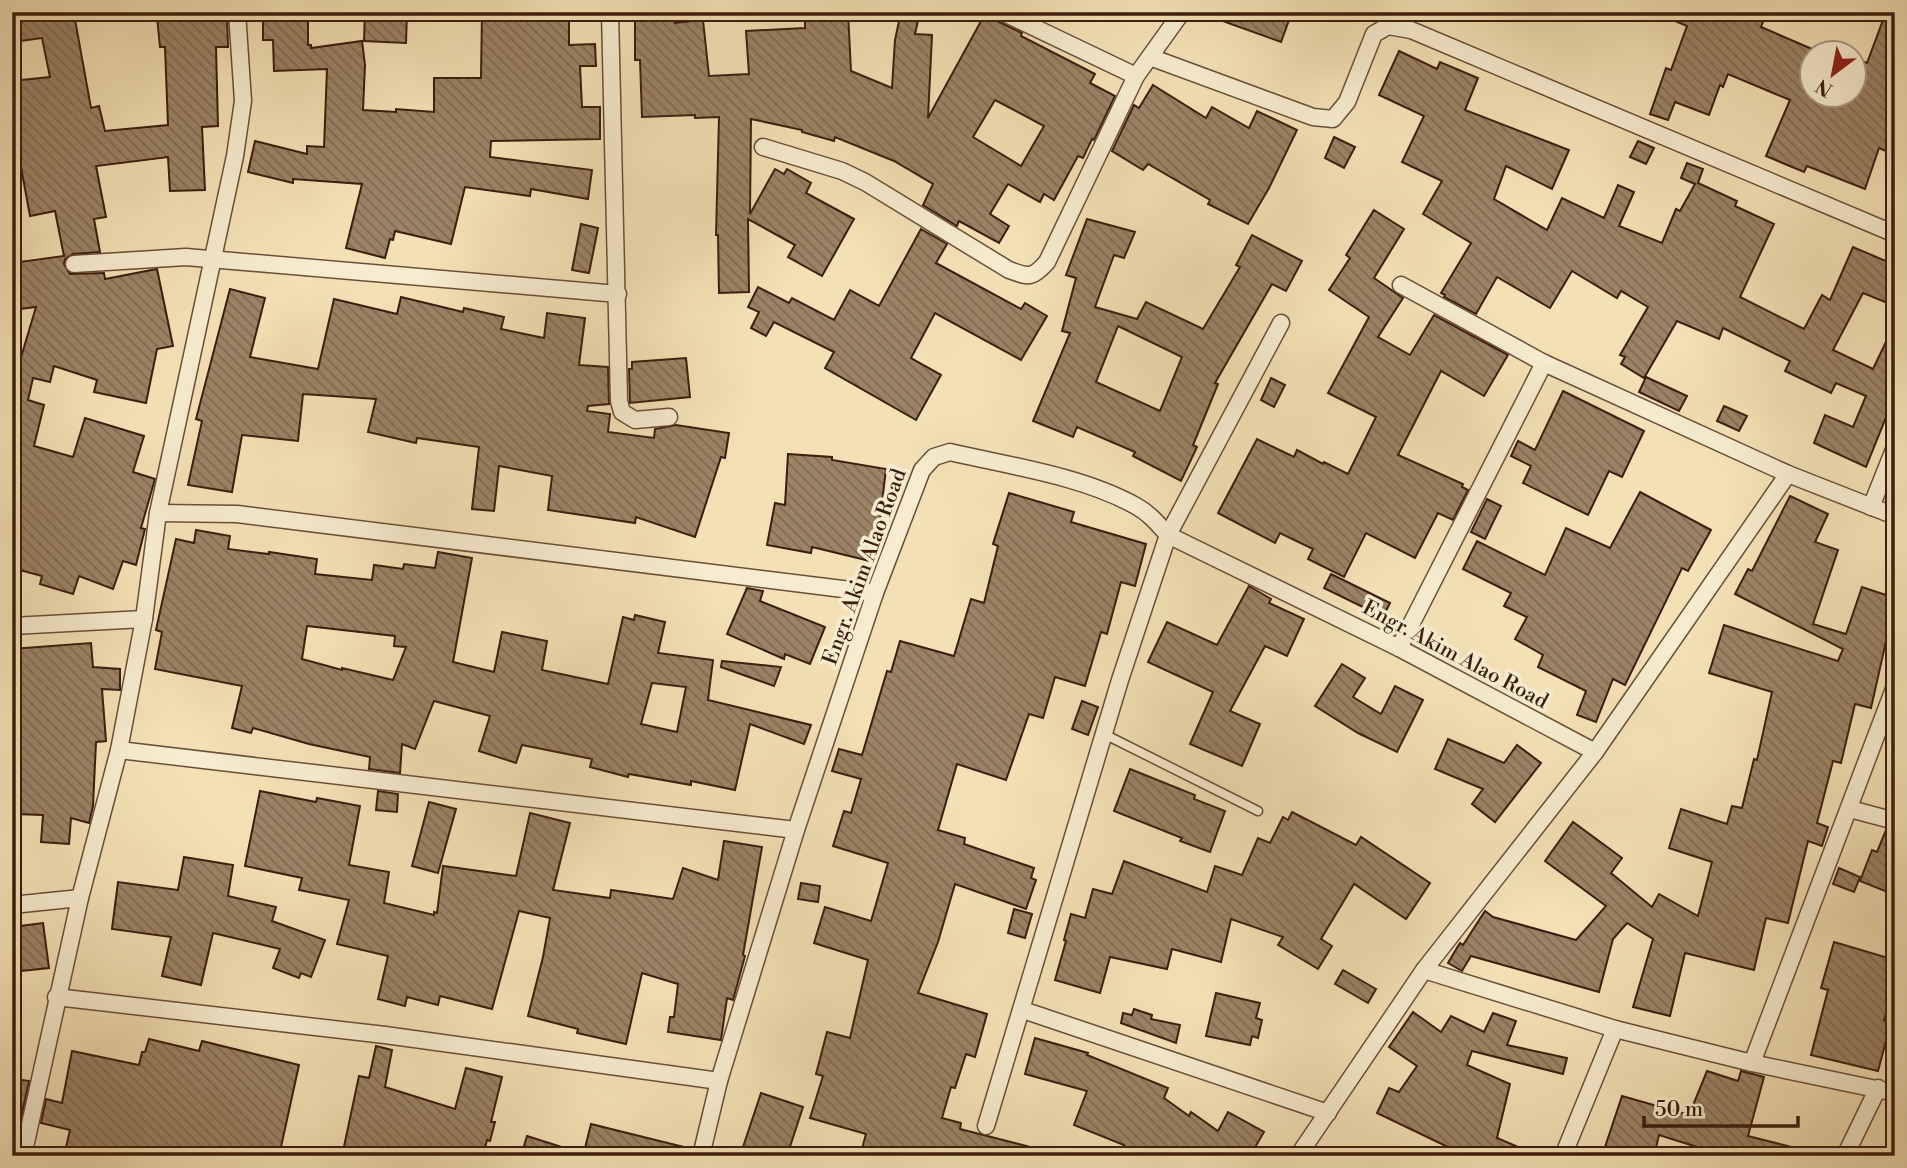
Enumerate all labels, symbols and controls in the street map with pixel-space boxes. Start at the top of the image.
north arrow [1798,38,1868,108]
text: N [1812,73,1837,102]
street label: Engr. Akim Alao Road [817,465,913,669]
street label: Engr. Akim Alao Road [1358,595,1552,715]
scale bar [1644,1084,1798,1128]
text: 50 m [1655,1097,1703,1123]

